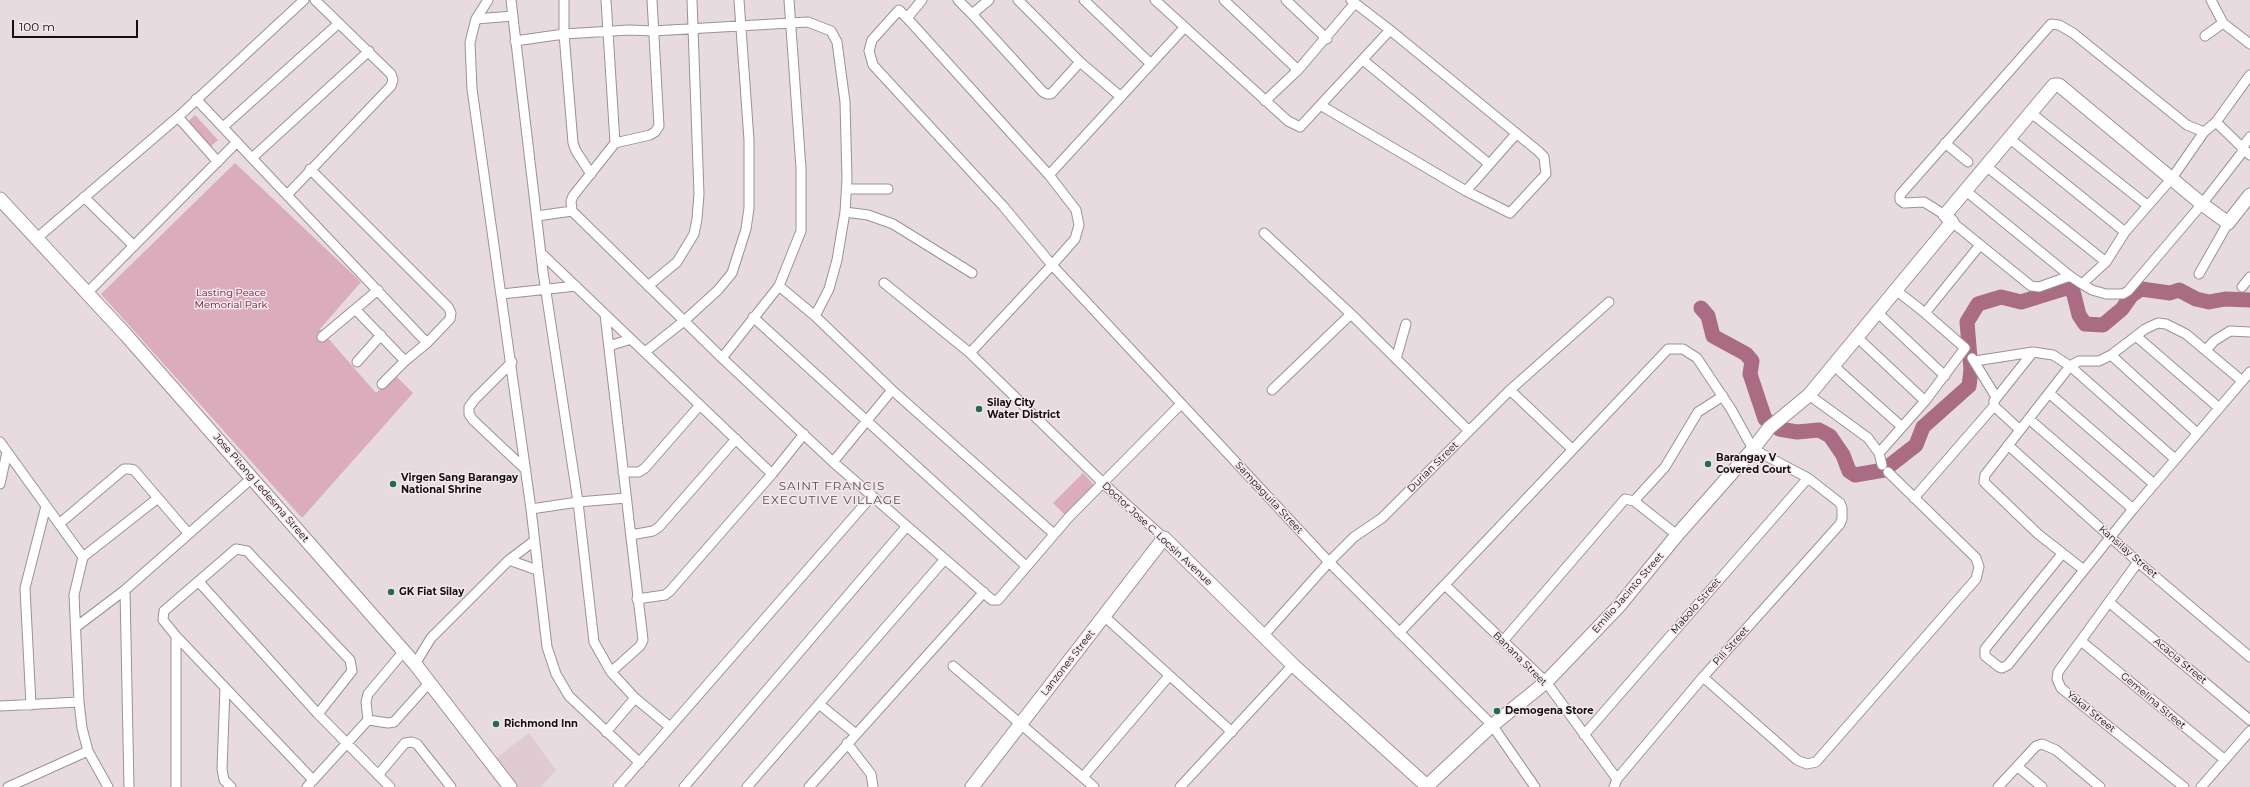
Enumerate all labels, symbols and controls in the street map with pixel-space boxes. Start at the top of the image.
scale bar [14,12,140,38]
text: 100 m [19,19,55,34]
park label: Lasting Peace Memorial Park [194,287,268,310]
place label: Silay City Water District [987,397,1060,420]
marker: Silay City Water District [974,404,984,414]
street label: Jose Pitong Ledesma Street [211,431,311,545]
street label: Durian Street [1405,439,1461,495]
place label: Barangay V Covered Court [1716,452,1791,476]
marker: Barangay V Covered Court [1703,459,1713,469]
street label: Sampaguita Street [1233,460,1305,536]
place label: Virgen Sang Barangay National Shrine [401,472,518,496]
marker: Virgen Sang Barangay National Shrine [388,479,398,489]
district label: SAINT FRANCIS EXECUTIVE VILLAGE [762,479,902,507]
street label: Doctor Jose C. Locsin Avenue [1099,480,1215,588]
street label: Kansilay Street [2096,523,2160,581]
street label: Emilio Jacinto Street [1590,550,1666,636]
street label: Mabolo Street [1668,576,1724,636]
place label: GK Fiat Silay [399,586,464,598]
marker: GK Fiat Silay [386,587,396,597]
street label: Pili Street [1710,624,1752,668]
street label: Lanzones Street [1039,628,1097,698]
street label: Banana Street [1490,629,1550,689]
street label: Acacia Street [2151,635,2209,687]
street label: Gemelina Street [2118,670,2188,732]
street label: Yakal Street [2064,689,2118,735]
place label: Demogena Store [1505,705,1594,717]
marker: Demogena Store [1492,706,1502,716]
place label: Richmond Inn [504,718,578,730]
marker: Richmond Inn [491,719,501,729]

